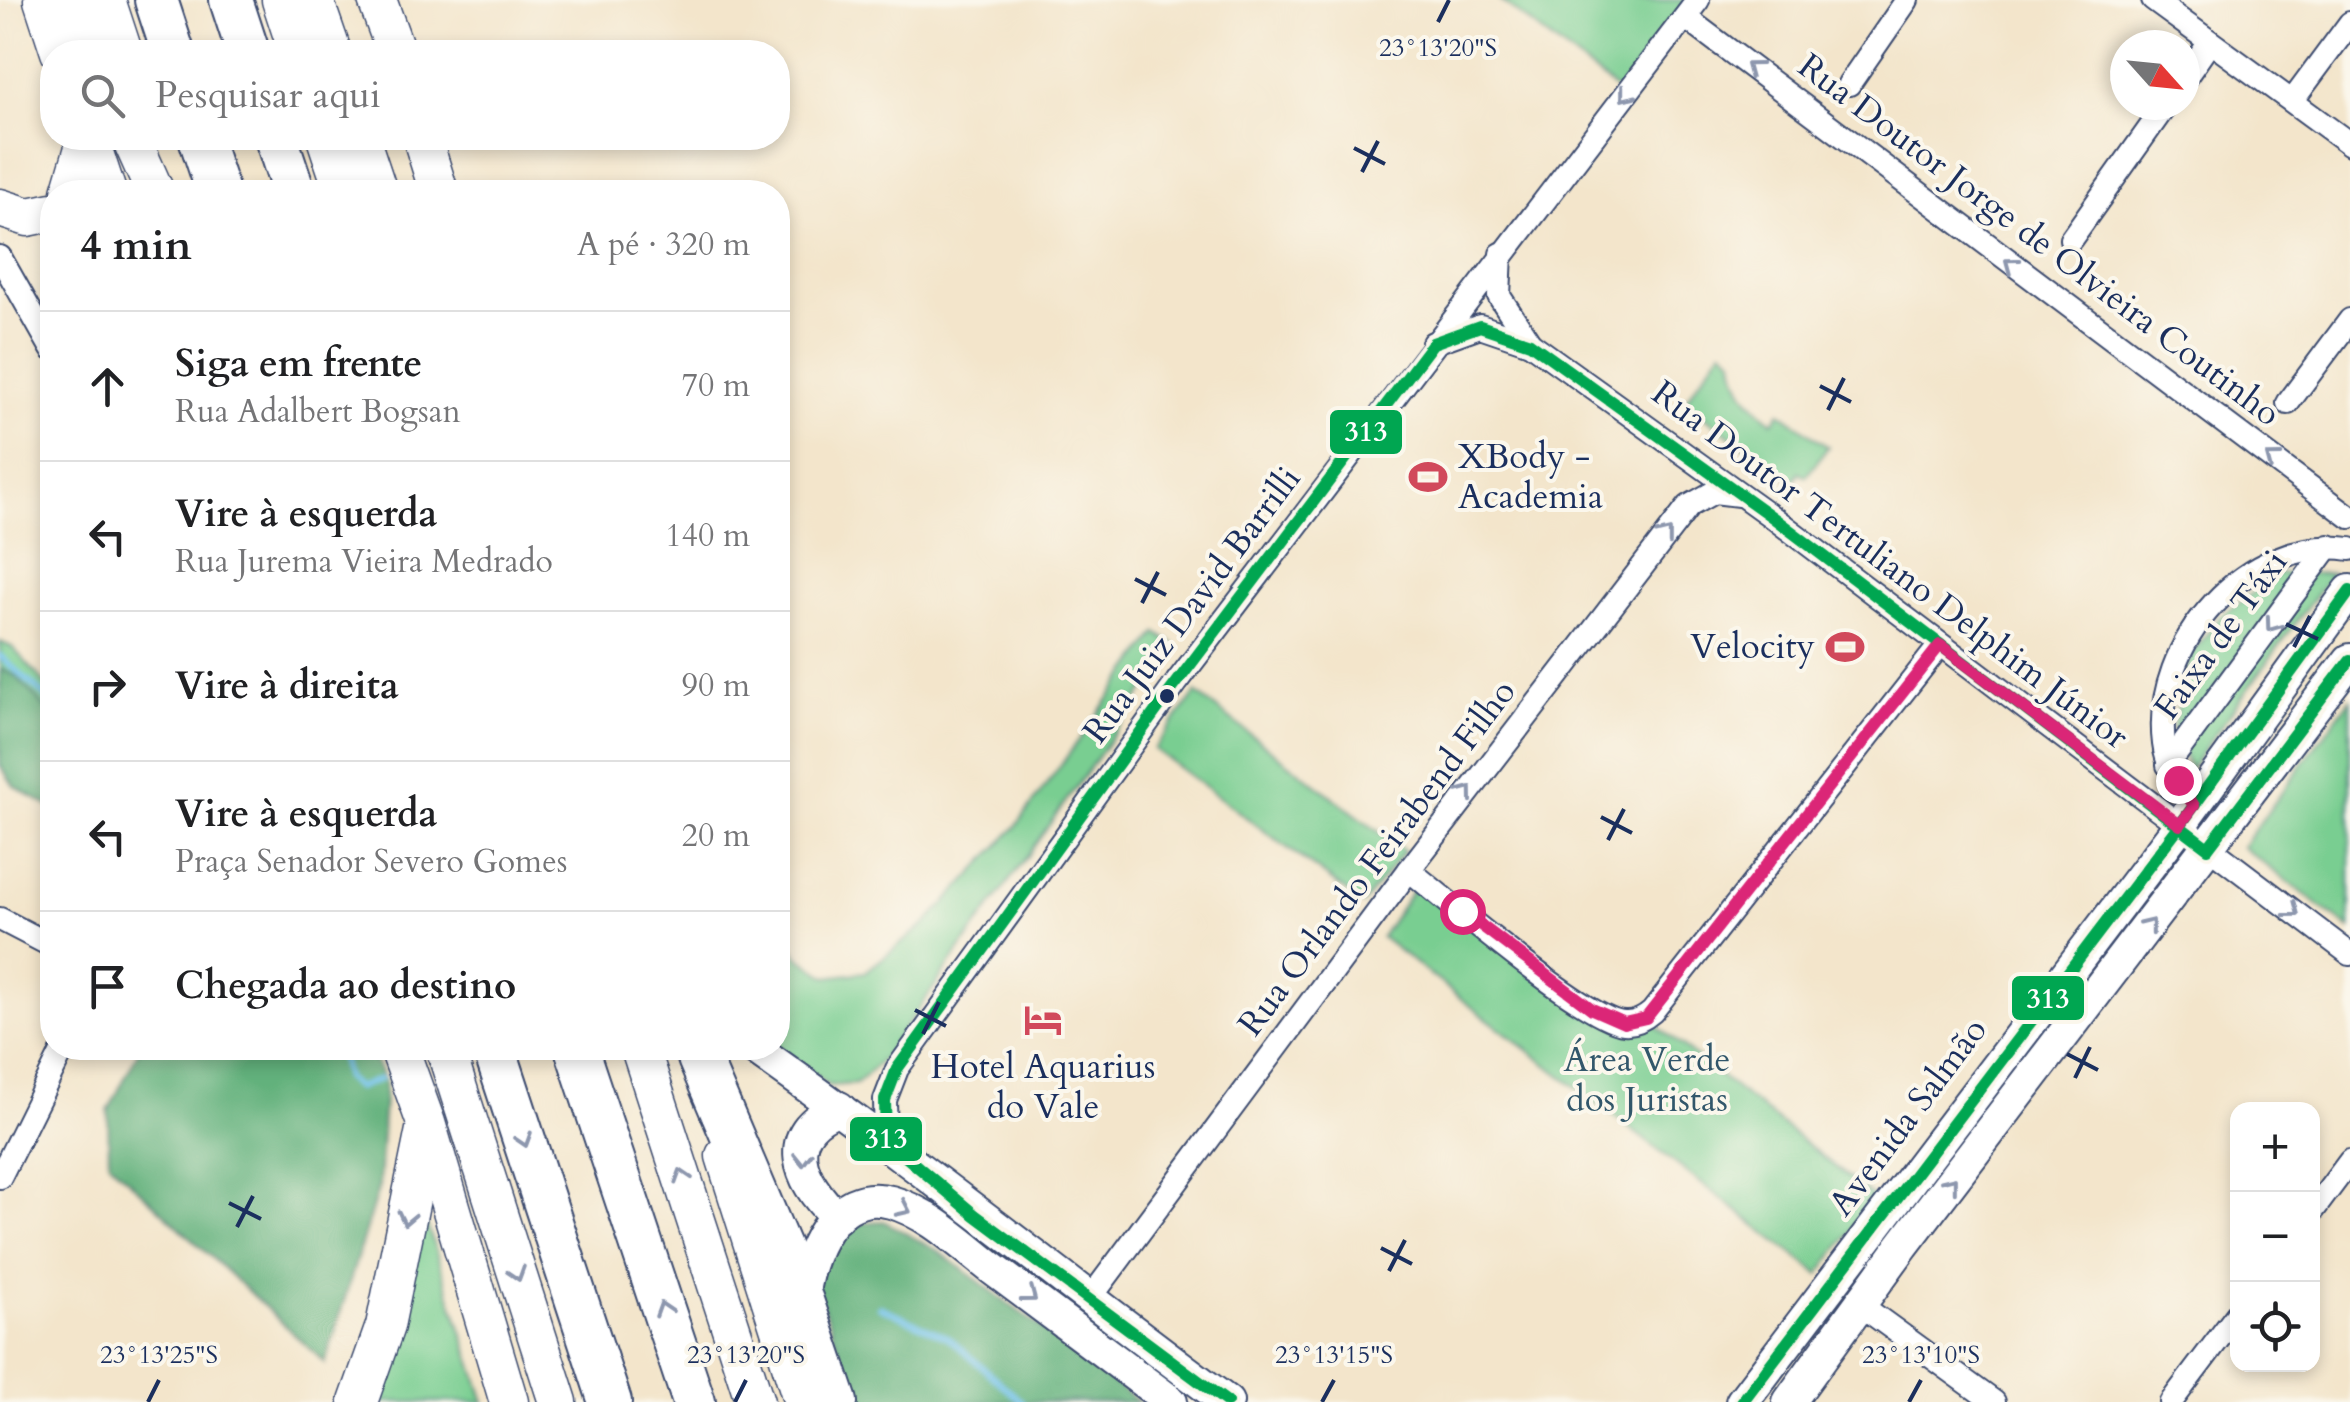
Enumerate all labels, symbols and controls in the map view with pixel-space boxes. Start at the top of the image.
north arrow [2110,30,2200,120]
text: 23°13'20"S [1379,31,1497,65]
search box [40,40,790,150]
street label: Rua Doutor Jorge de Olvieira Coutinho [1788,43,2290,437]
one-way arrow [1745,63,1763,80]
icon: search [75,68,130,123]
text: Pesquisar aqui [155,69,381,121]
one-way arrow [1620,84,1637,102]
text: 4 min [80,217,192,274]
text: A pé · 320 m [577,223,750,267]
one-way arrow [2004,259,2022,276]
text: Siga em frente [175,338,422,390]
icon: ahead [80,359,135,414]
text: 70 m [682,364,750,408]
street label: Rua Doutor Tertuliano Delphim Júnior [1642,370,2139,761]
text: Rua Adalbert Bogsan [175,390,461,434]
line badge: 313 [1328,408,1404,456]
text: 313 [1344,413,1388,451]
place label: XBody - Academia [1458,433,1603,521]
one-way arrow [2265,453,2283,470]
sports icon: XBody - Academia [1407,456,1449,498]
street label: Rua Juiz David Barrilli [1072,457,1312,753]
text: Vire à esquerda [175,488,437,540]
icon: left [80,509,135,564]
text: 140 m [665,514,750,558]
one-way arrow [1655,528,1672,546]
text: Rua Jurema Vieira Medrado [175,540,553,584]
street label: Faixa de Táxi [2143,540,2299,730]
one-way arrow [2265,613,2284,632]
place label: Velocity [1690,623,1816,671]
sports icon: Velocity [1824,626,1866,668]
icon: right [80,659,135,714]
text: Vire à direita [175,660,399,712]
text: 90 m [682,664,750,708]
street label: Rua Orlando Feirabend Filho [1227,670,1527,1046]
unlabelled marker [1157,686,1177,706]
route end [2156,758,2202,804]
one-way arrow [1456,785,1473,803]
text: Vire à esquerda [175,788,437,840]
icon: left [80,809,135,864]
text: 20 m [682,814,750,858]
text: Praça Senador Severo Gomes [175,840,567,884]
route start [1440,889,1486,935]
one-way arrow [2282,899,2300,916]
one-way arrow [2137,918,2154,936]
icon: arrive [80,959,135,1014]
text: Chegada ao destino [175,960,516,1012]
line badge: 313 [2010,974,2086,1022]
text: 313 [2026,980,2070,1018]
hotel icon: Hotel Aquarius do Vale [1022,999,1064,1041]
street label: Avenida Salmão [1818,1008,1998,1226]
park label: Área Verde dos Juristas [1564,1036,1731,1124]
place label: Hotel Aquarius do Vale [931,1043,1155,1131]
map controls [2230,1102,2320,1372]
button: + [2230,1102,2320,1192]
line badge: 313 [848,1115,924,1163]
text: 313 [864,1120,908,1158]
one-way arrow [513,1131,533,1148]
one-way arrow [792,1152,814,1167]
one-way arrow [673,1168,693,1185]
one-way arrow [1939,1176,1956,1194]
button: − [2230,1192,2320,1282]
one-way arrow [894,1196,912,1216]
one-way arrow [396,1209,417,1226]
one-way arrow [506,1264,526,1281]
button: locate [2230,1282,2320,1372]
one-way arrow [1019,1285,1037,1302]
one-way arrow [654,1302,674,1319]
text: 23°13'25"S [100,1338,218,1372]
text: 23°13'20"S [687,1338,805,1372]
text: 23°13'15"S [1275,1338,1393,1372]
text: 23°13'10"S [1862,1338,1980,1372]

